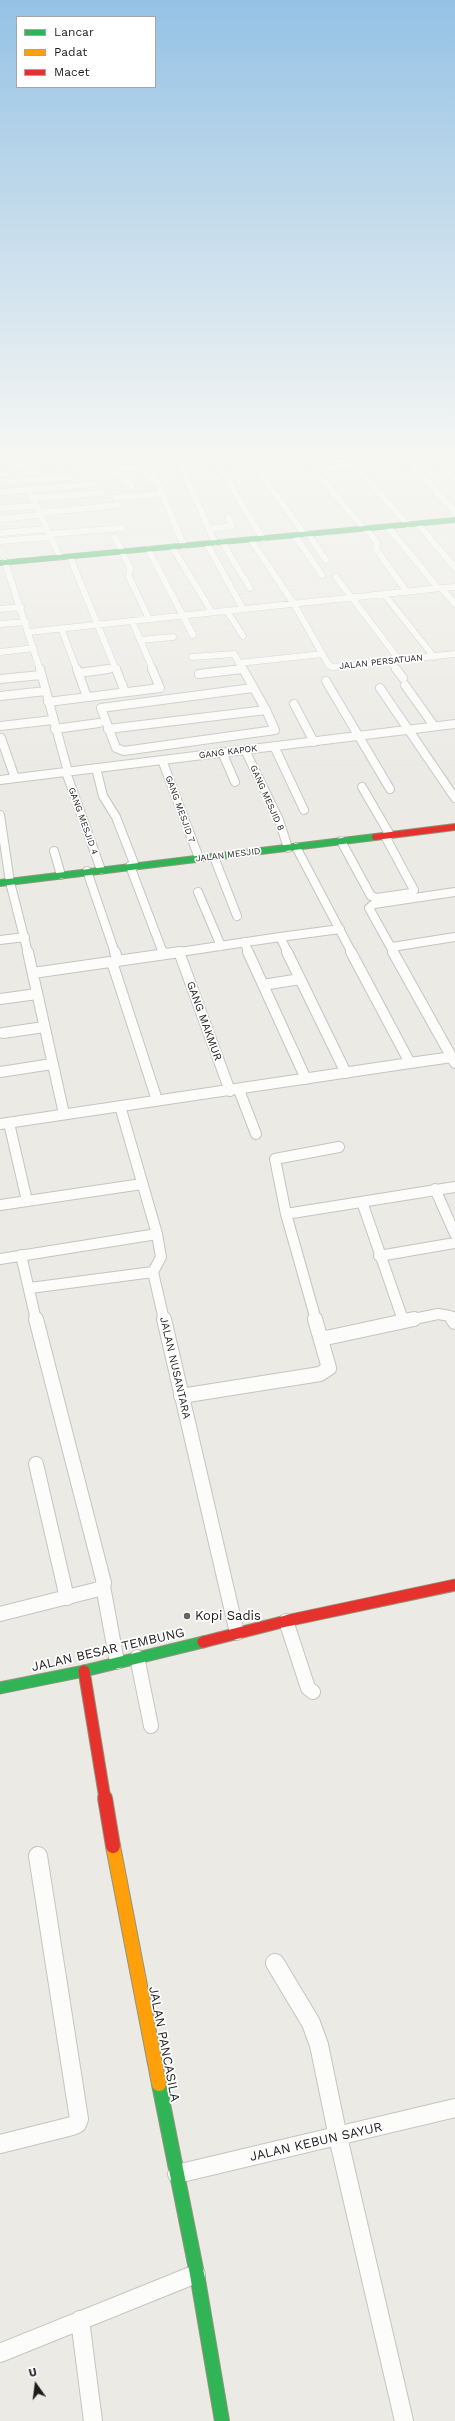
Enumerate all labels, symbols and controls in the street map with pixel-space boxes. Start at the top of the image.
legend [16,16,156,88]
text: Lancar [54,25,94,39]
text: Padat [54,45,87,59]
text: Macet [54,65,89,79]
street label: JALAN PERSATUAN [339,652,423,672]
street label: GANG KAPOK [198,743,258,761]
street label: GANG MESJID 8 [248,764,286,832]
street label: GANG MESJID 7 [163,774,197,844]
street label: GANG MESJID 4 [66,786,100,856]
street label: JALAN MESJID [195,846,261,864]
street label: GANG MAKMUR [184,980,224,1062]
street label: JALAN NUSANTARA [157,1316,193,1420]
place label: Kopi Sadis [195,1608,261,1624]
marker: Kopi Sadis [182,1611,192,1621]
street label: JALAN BESAR TEMBUNG [30,1625,186,1675]
street label: JALAN PANCASILA [145,1985,183,2103]
street label: JALAN KEBUN SAYUR [248,2119,384,2165]
north arrow [16,2365,56,2405]
text: U [28,2366,38,2380]

